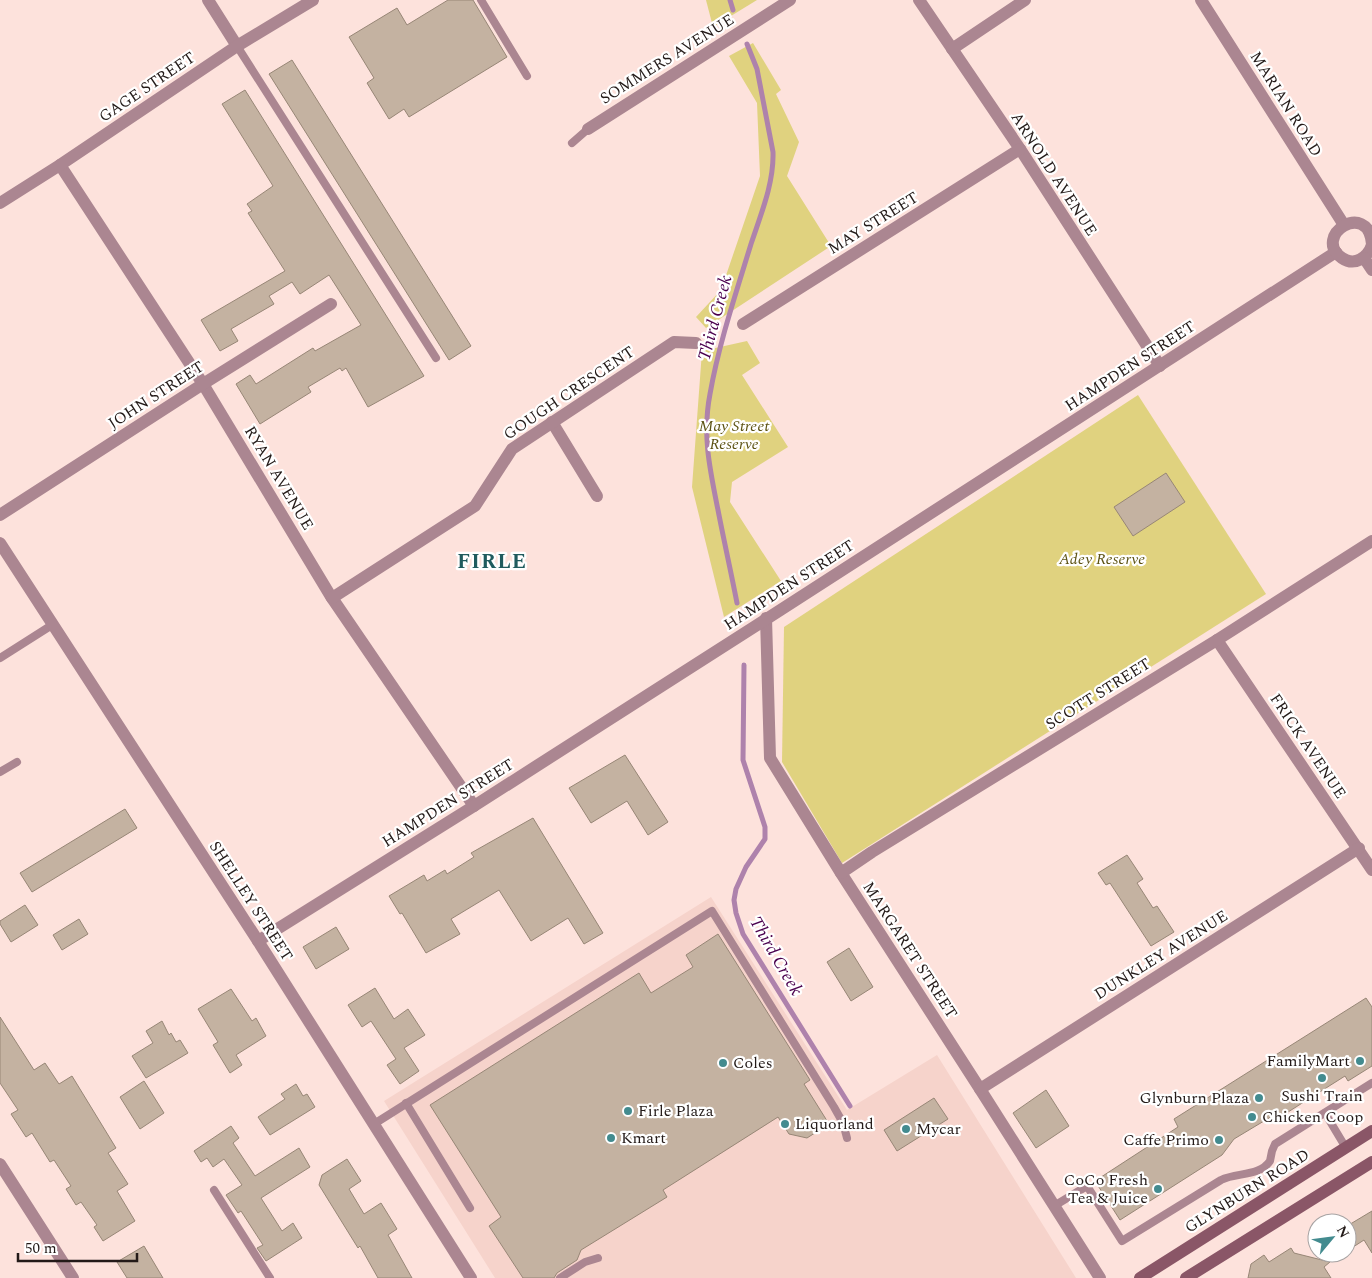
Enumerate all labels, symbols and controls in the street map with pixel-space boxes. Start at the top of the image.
street label: SOMMERS AVENUE [595,8,739,110]
street label: GAGE STREET [94,46,200,128]
street label: MARIAN ROAD [1244,47,1328,161]
street label: ARNOLD AVENUE [1005,107,1103,241]
street label: MAY STREET [823,185,923,260]
water label: Third Creek [691,272,740,364]
street label: HAMPDEN STREET [1060,315,1200,417]
street label: GOUGH CRESCENT [499,340,640,446]
street label: JOHN STREET [103,355,209,435]
park label: May Street Reserve [699,414,770,456]
street label: RYAN AVENUE [238,421,320,535]
street label: HAMPDEN STREET [719,534,859,636]
district label: FIRLE [457,546,527,578]
park label: Adey Reserve [1058,547,1145,571]
street label: SCOTT STREET [1041,652,1156,736]
street label: FRICK AVENUE [1264,688,1352,804]
street label: HAMPDEN STREET [377,753,519,853]
street label: SHELLEY STREET [203,836,299,966]
street label: MARGARET STREET [857,877,964,1023]
street label: DUNKLEY AVENUE [1089,904,1233,1006]
water label: Third Creek [742,911,810,1001]
place label: FamilyMart [1266,1049,1350,1073]
place label: Coles [733,1051,773,1075]
marker: FamilyMart [1354,1055,1366,1067]
marker: Coles [717,1057,729,1069]
marker: Sushi Train [1316,1072,1328,1084]
place label: Sushi Train [1281,1084,1363,1108]
place label: Glynburn Plaza [1139,1086,1249,1110]
marker: Glynburn Plaza [1253,1092,1265,1104]
place label: Firle Plaza [638,1099,714,1123]
marker: Firle Plaza [622,1105,634,1117]
place label: Chicken Coop [1262,1105,1363,1129]
marker: Chicken Coop [1246,1111,1258,1123]
place label: Liquorland [795,1112,874,1136]
place label: Mycar [916,1117,961,1141]
marker: Liquorland [779,1118,791,1130]
marker: Mycar [900,1123,912,1135]
place label: Kmart [621,1126,666,1150]
place label: Caffe Primo [1123,1128,1209,1152]
marker: Kmart [605,1132,617,1144]
marker: Caffe Primo [1213,1134,1225,1146]
street label: GLYNBURN ROAD [1180,1143,1314,1239]
place label: CoCo Fresh Tea & Juice [1064,1168,1148,1210]
marker: CoCo Fresh Tea & Juice [1152,1183,1164,1195]
north arrow [1307,1213,1357,1263]
text: N [1331,1222,1355,1242]
scale bar [18,1230,136,1262]
text: 50 m [25,1237,57,1260]

